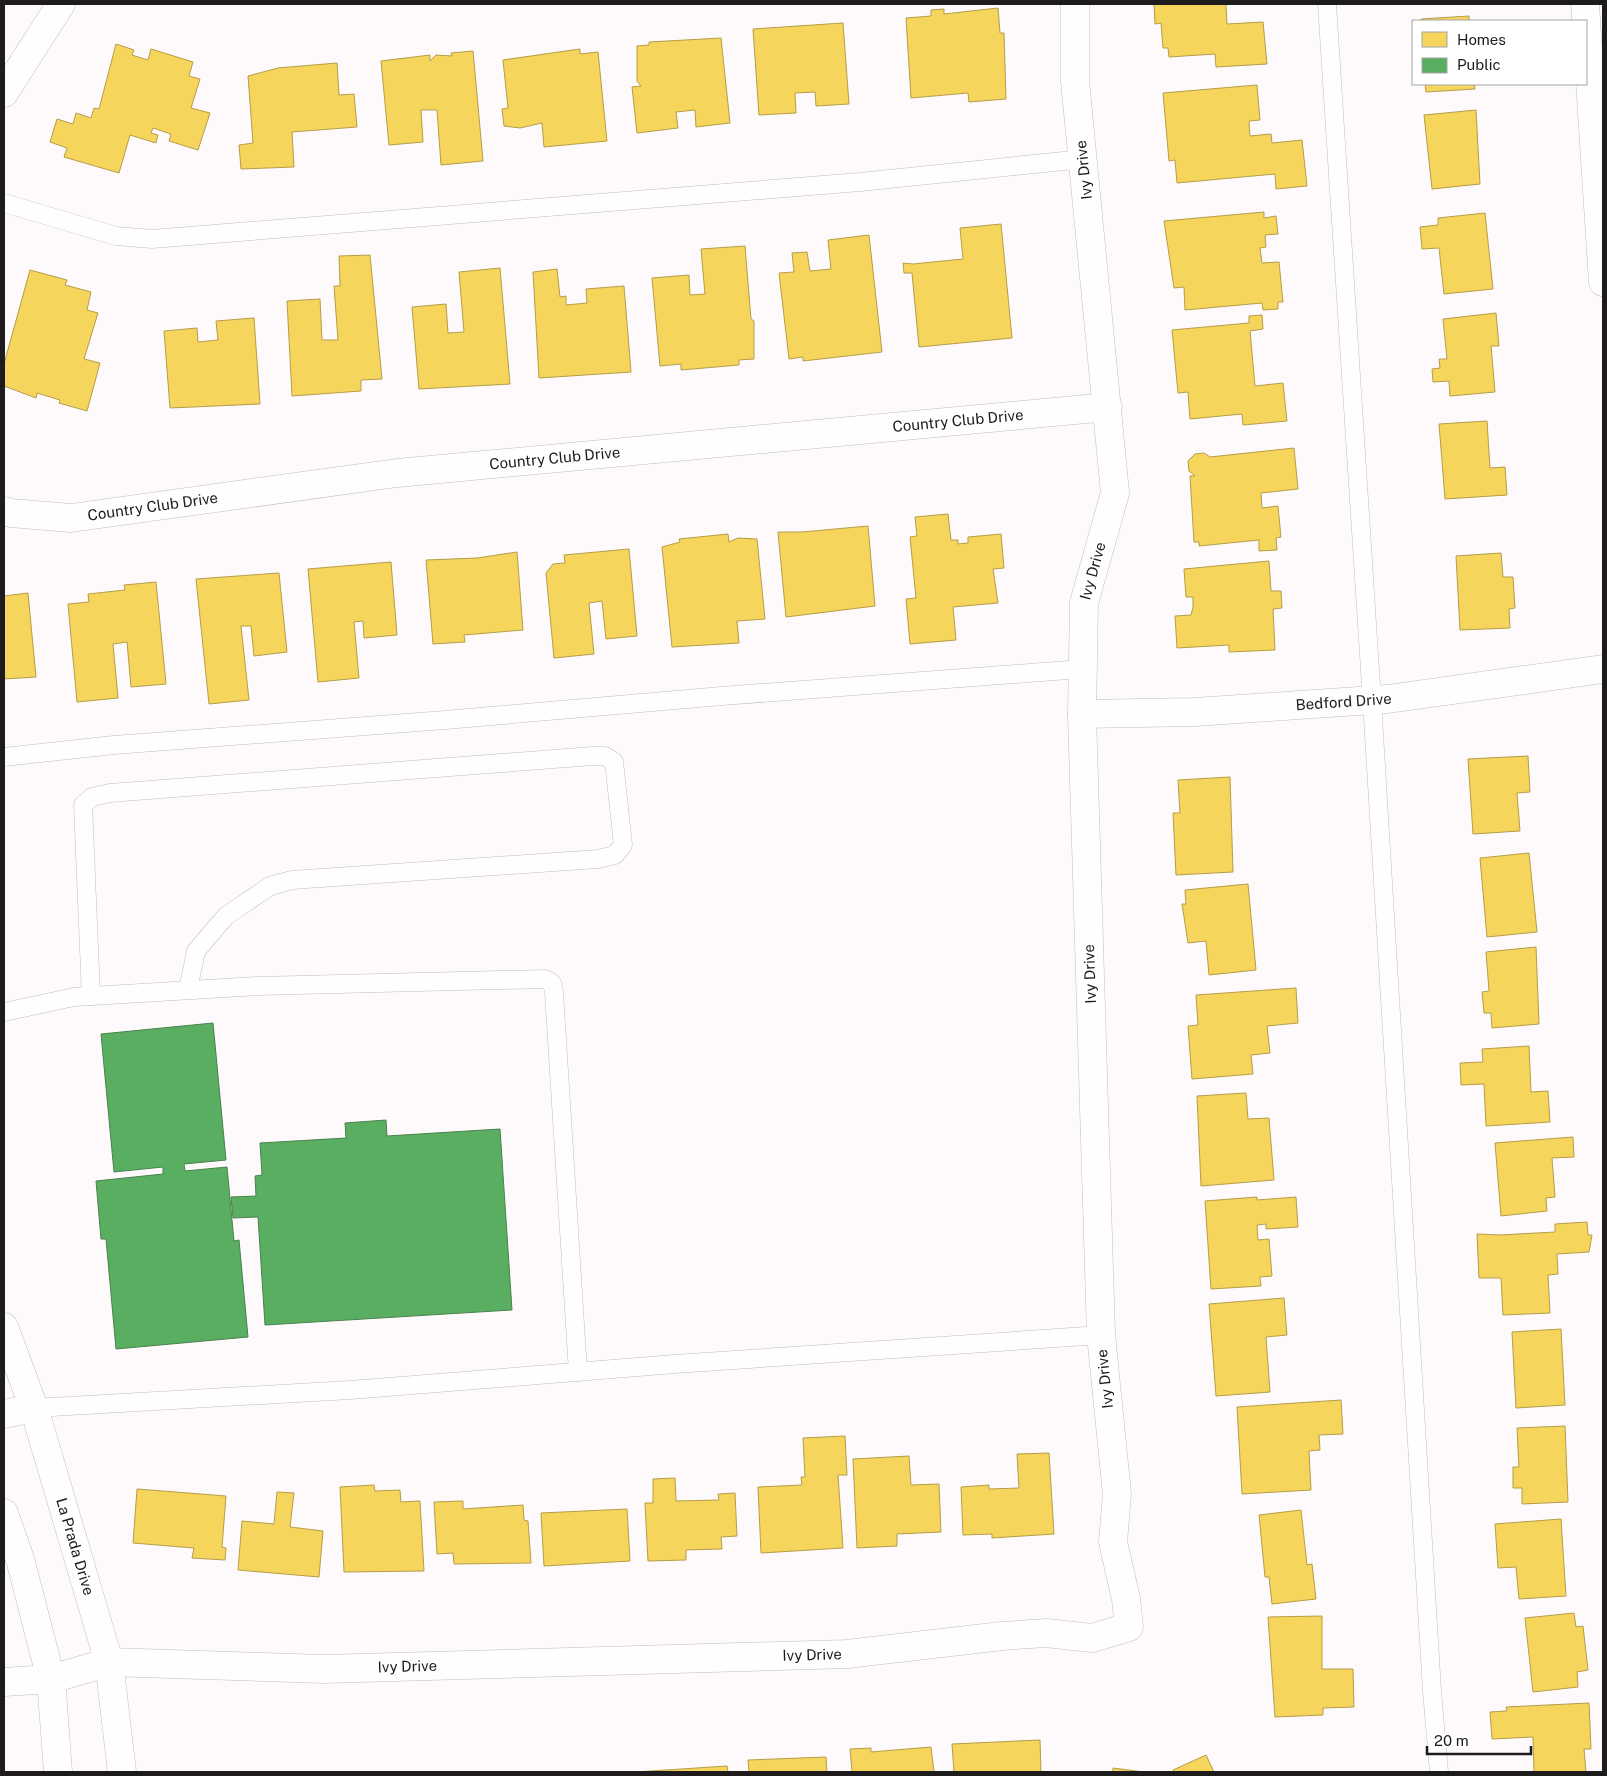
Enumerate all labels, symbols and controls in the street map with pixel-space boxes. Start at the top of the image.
legend [1412,20,1587,85]
text: Homes [1457,31,1506,48]
text: Public [1457,56,1501,73]
street label: Ivy Drive [1072,140,1095,201]
street label: Country Club Drive [892,406,1024,435]
street label: Country Club Drive [488,443,621,472]
street label: Country Club Drive [86,489,219,524]
street label: Ivy Drive [1076,540,1109,602]
street label: Bedford Drive [1295,690,1392,713]
street label: Ivy Drive [1080,944,1099,1004]
street label: Ivy Drive [1093,1349,1116,1410]
street label: La Prada Drive [53,1496,98,1597]
street label: Ivy Drive [782,1645,842,1664]
street label: Ivy Drive [377,1657,437,1675]
scale bar [1427,1724,1531,1756]
text: 20 m [1434,1732,1469,1749]

